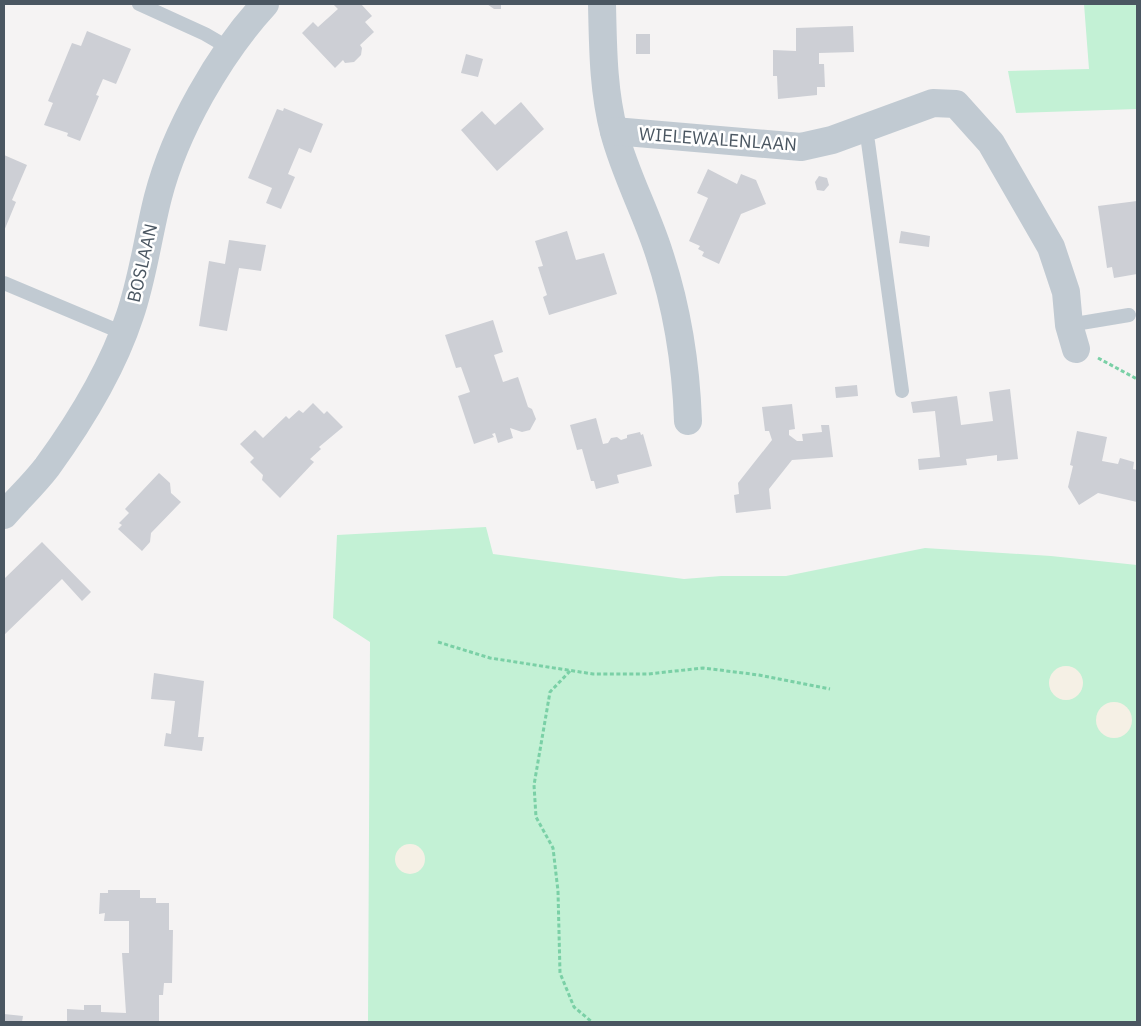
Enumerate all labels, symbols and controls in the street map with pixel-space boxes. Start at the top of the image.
street label: WIELEWALENLAAN [638,122,798,156]
street label: BOSLAAN [122,221,162,305]

